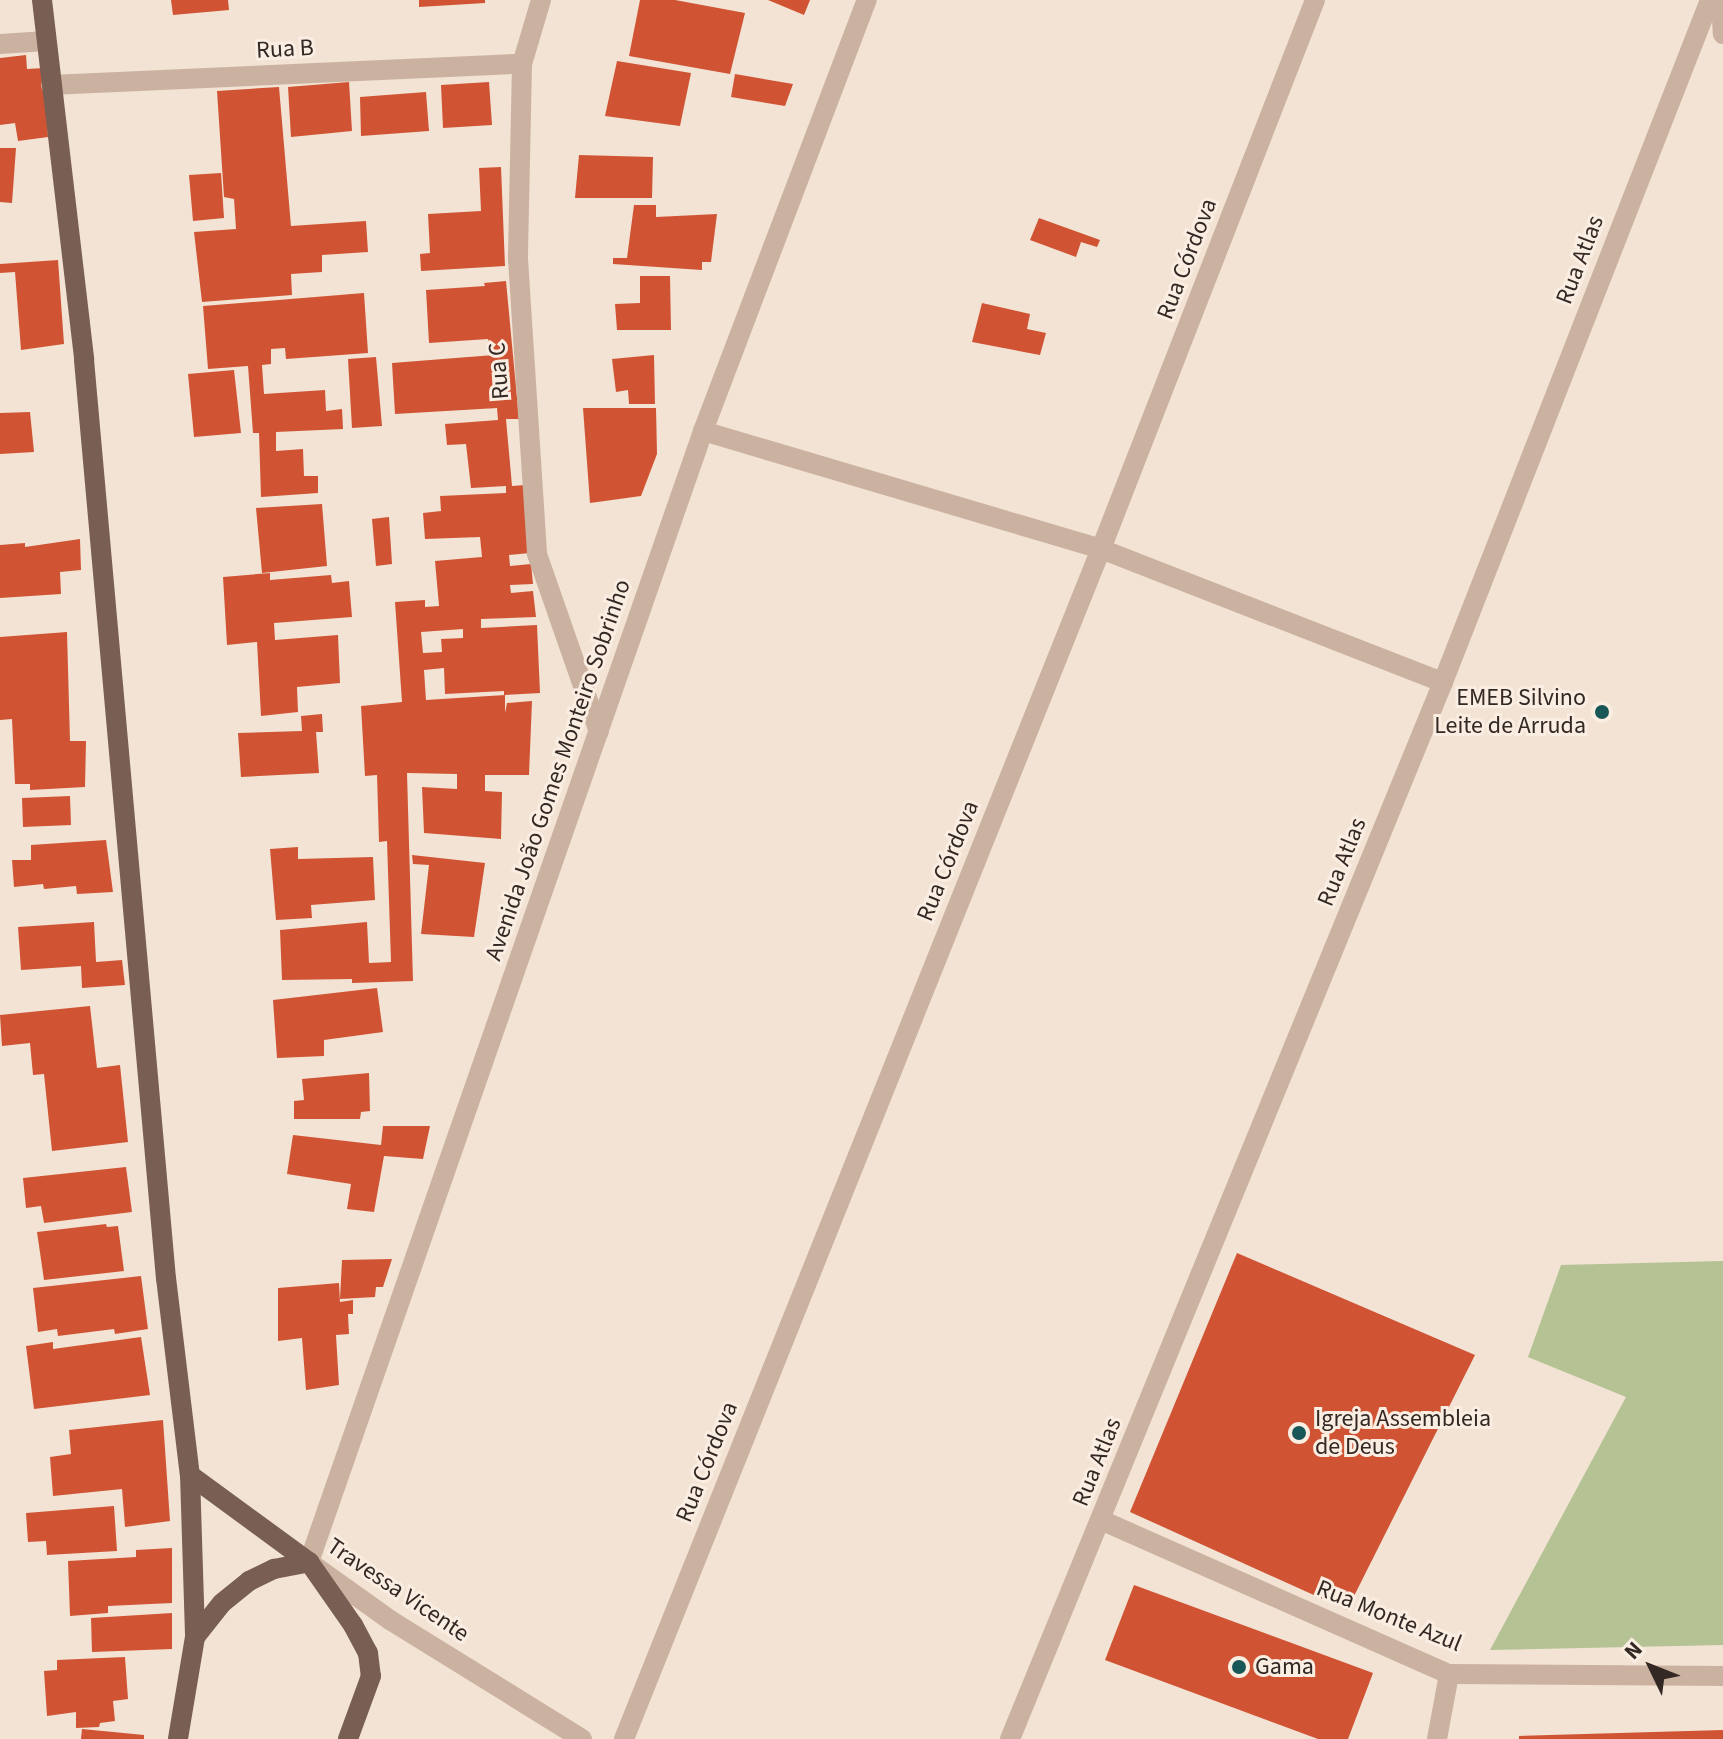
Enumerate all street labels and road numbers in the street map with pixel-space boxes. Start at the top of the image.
street label: Rua B [255,33,315,65]
street label: Rua Córdova [1151,194,1223,324]
street label: Rua Atlas [1550,212,1610,308]
street label: Rua C [483,341,515,401]
street label: Avenida João Gomes Monteiro Sobrinho [479,576,637,964]
street label: Rua Córdova [911,797,985,925]
street label: Rua Atlas [1311,814,1373,910]
street label: Rua Córdova [670,1398,744,1526]
street label: Rua Atlas [1066,1414,1128,1510]
street label: Travessa Vicente [322,1532,474,1648]
street label: Rua Monte Azul [1312,1574,1466,1658]

